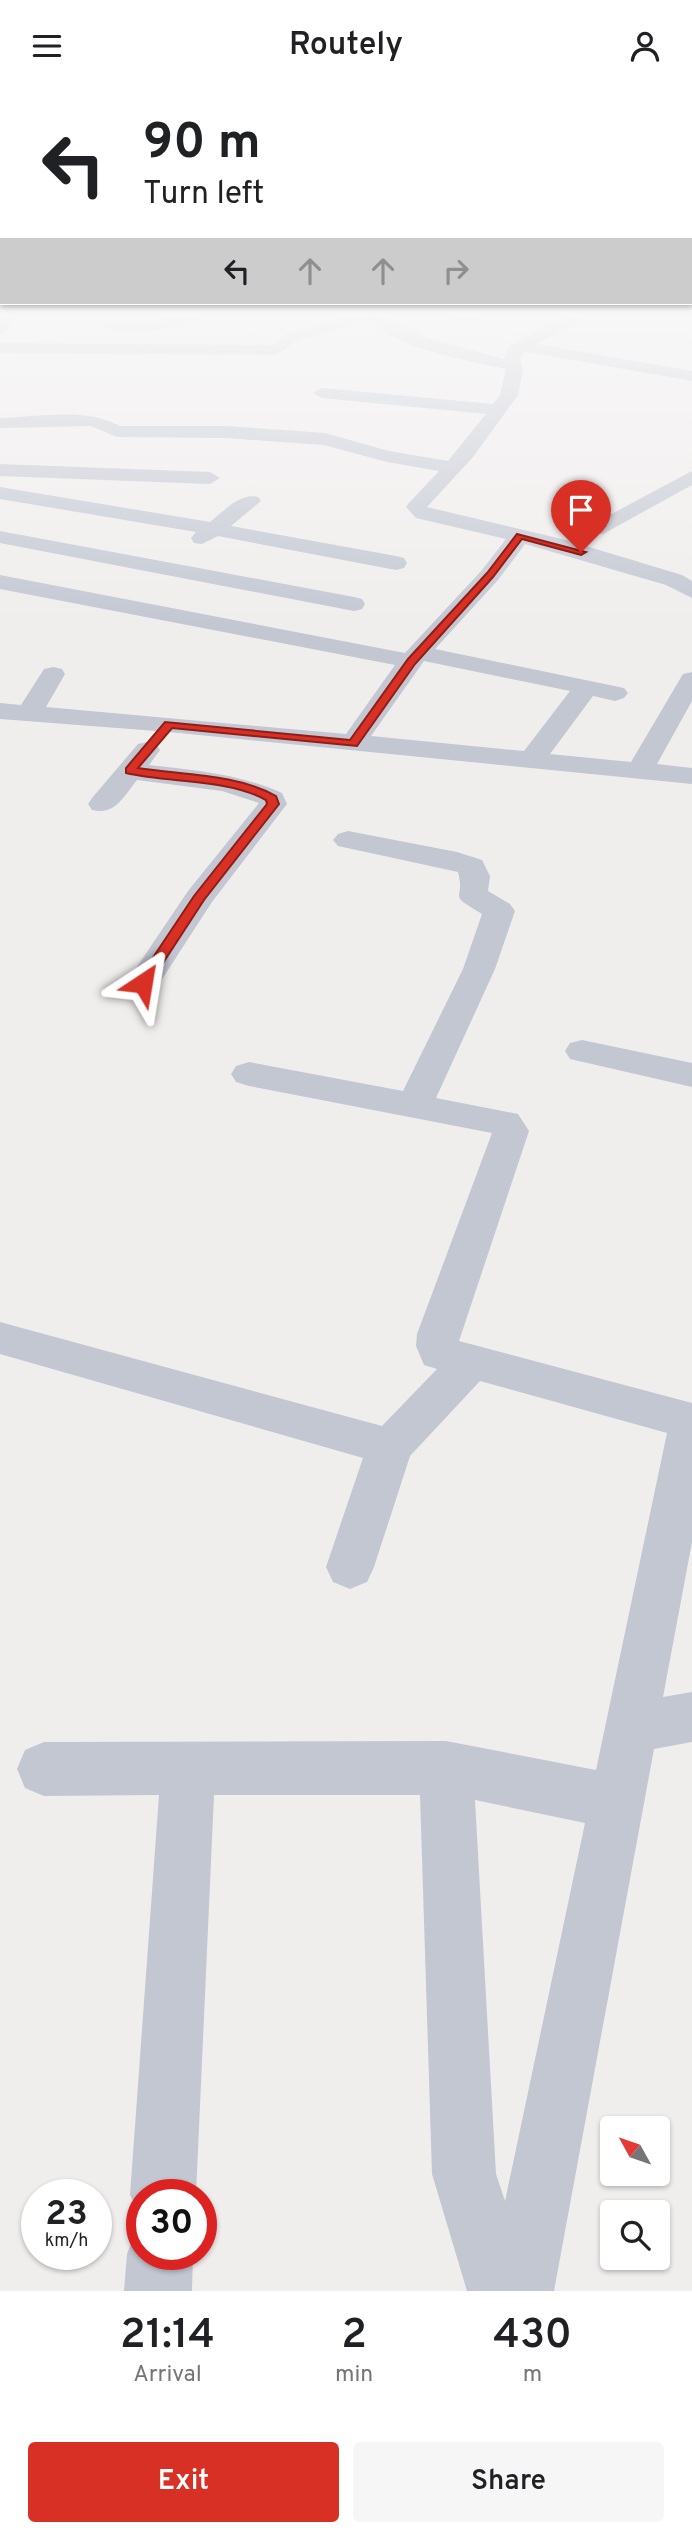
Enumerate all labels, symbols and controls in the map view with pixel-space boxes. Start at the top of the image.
text: Routely [289,26,403,66]
icon: menu [28,27,66,65]
icon: person [626,27,664,65]
text: 90 m [143,114,261,176]
icon: left [28,119,119,210]
text: Turn left [143,175,264,215]
icon: left [218,252,256,290]
icon: ahead [291,252,329,290]
icon: ahead [364,252,402,290]
icon: right [437,252,475,290]
pin [551,480,611,552]
icon: arrive [562,491,600,529]
position arrow [106,946,180,1020]
north arrow [600,2116,670,2186]
map controls [600,2116,670,2270]
speed limit sign: 30 [126,2179,217,2270]
text: 23 [45,2193,88,2237]
button: search [600,2200,670,2270]
text: km/h [45,2230,88,2253]
text: 21:14 [120,2310,215,2363]
text: 2 [341,2310,367,2363]
text: 430 [493,2310,572,2363]
text: Arrival [133,2361,202,2390]
text: min [335,2361,373,2390]
text: m [523,2361,542,2390]
button: Exit [28,2442,339,2522]
button: Share [353,2442,664,2522]

